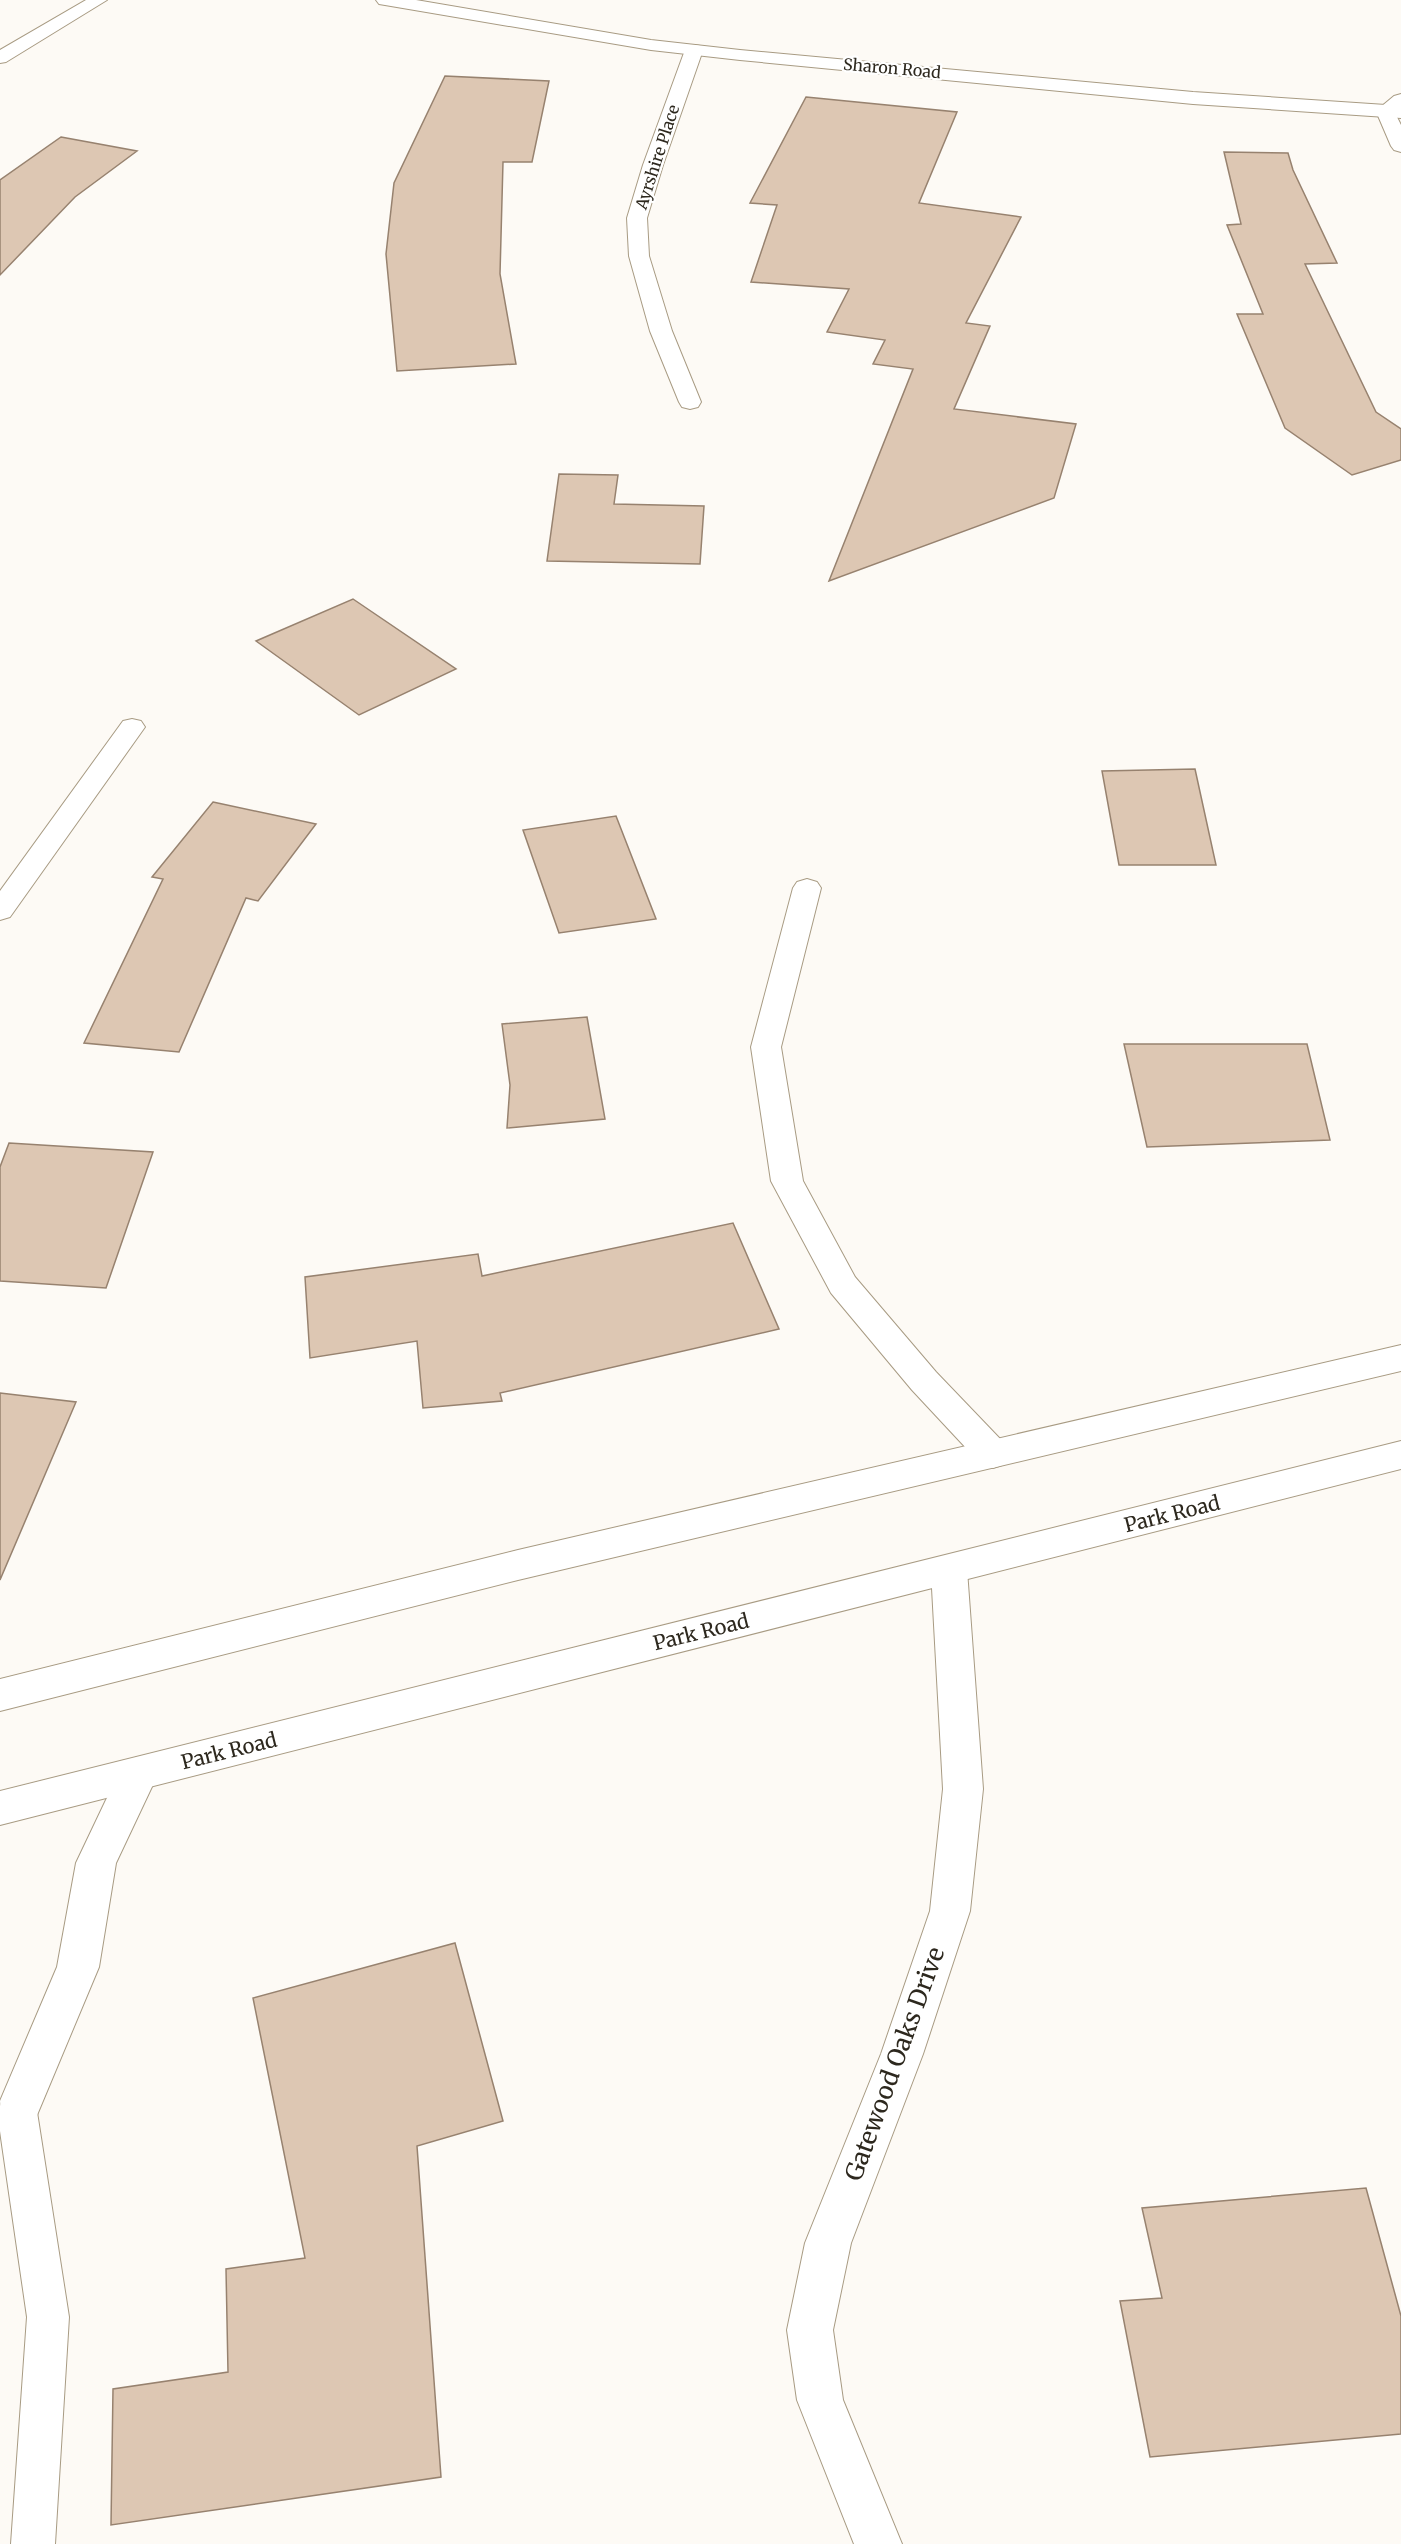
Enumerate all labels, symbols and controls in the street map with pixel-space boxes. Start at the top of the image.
street label: Sharon Road [842,54,942,82]
street label: Ayrshire Place [630,102,683,213]
street label: Park Road [1121,1490,1222,1537]
street label: Park Road [650,1608,751,1655]
street label: Park Road [178,1727,279,1774]
street label: Gatewood Oaks Drive [838,1943,951,2185]

